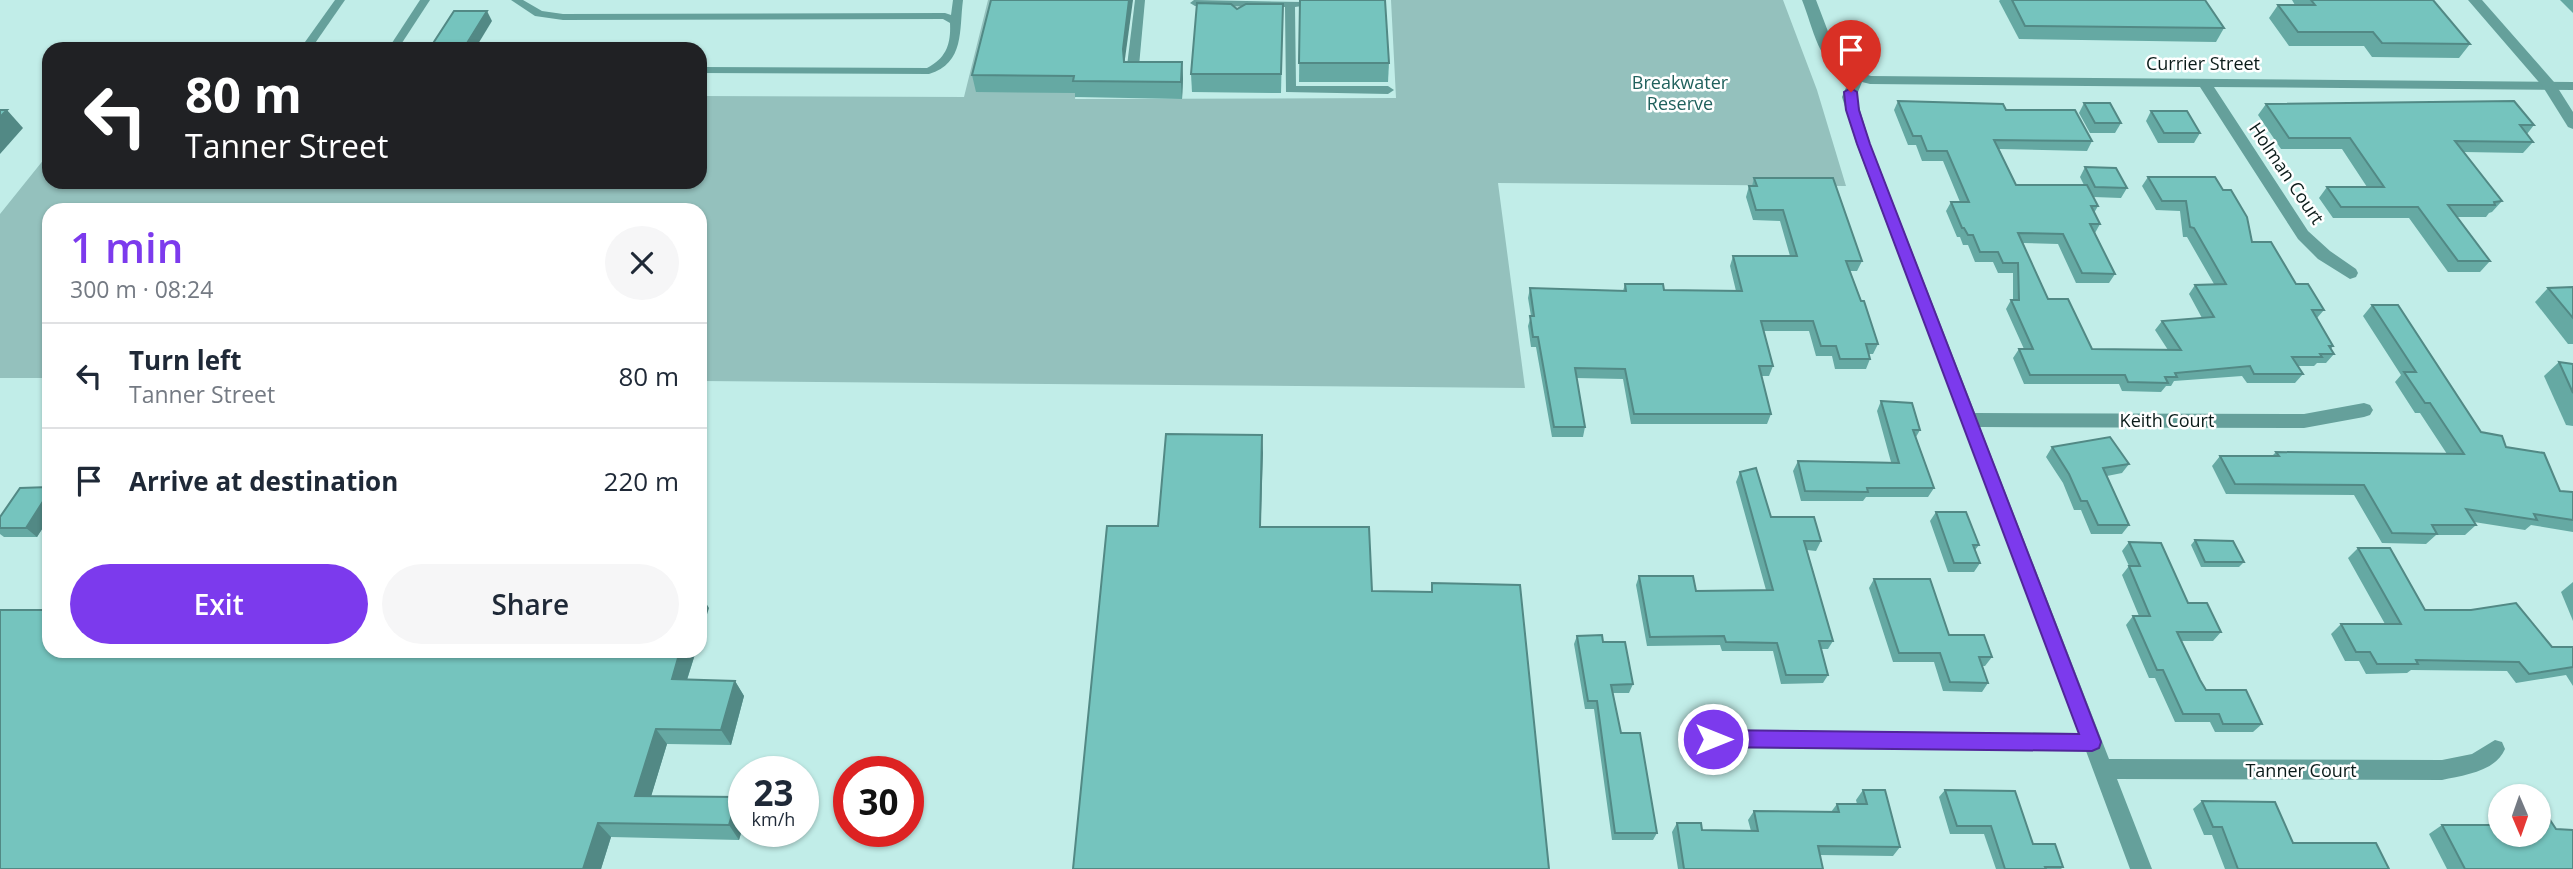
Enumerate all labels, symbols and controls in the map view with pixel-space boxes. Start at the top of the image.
pin [1821,20,1881,92]
icon: arrive [1832,31,1870,69]
street label: Currier Street [2146,51,2260,75]
text: 80 m [185,61,302,127]
icon: left [70,70,161,161]
park label: Breakwater Reserve [1632,70,1729,115]
street label: Holman Court [2244,117,2330,229]
text: Tanner Street [185,124,388,167]
text: 1 min [70,218,183,275]
button: close [605,226,679,300]
text: 300 m · 08:24 [70,273,213,305]
text: Turn left [129,342,241,378]
icon: left [70,357,108,395]
text: 80 m [618,358,679,394]
text: Tanner Street [129,378,275,410]
street label: Keith Court [2120,408,2214,432]
icon: arrive [70,462,108,500]
text: Arrive at destination [129,463,398,499]
text: 220 m [604,463,679,499]
button: Exit [70,564,368,644]
button: Share [382,564,679,644]
position arrow [1676,702,1750,776]
speed limit sign: 30 [833,756,924,847]
street label: Tanner Court [2245,758,2357,782]
text: 23 [753,769,794,816]
north arrow [2488,784,2552,847]
map controls [2488,784,2551,847]
text: km/h [752,807,795,831]

